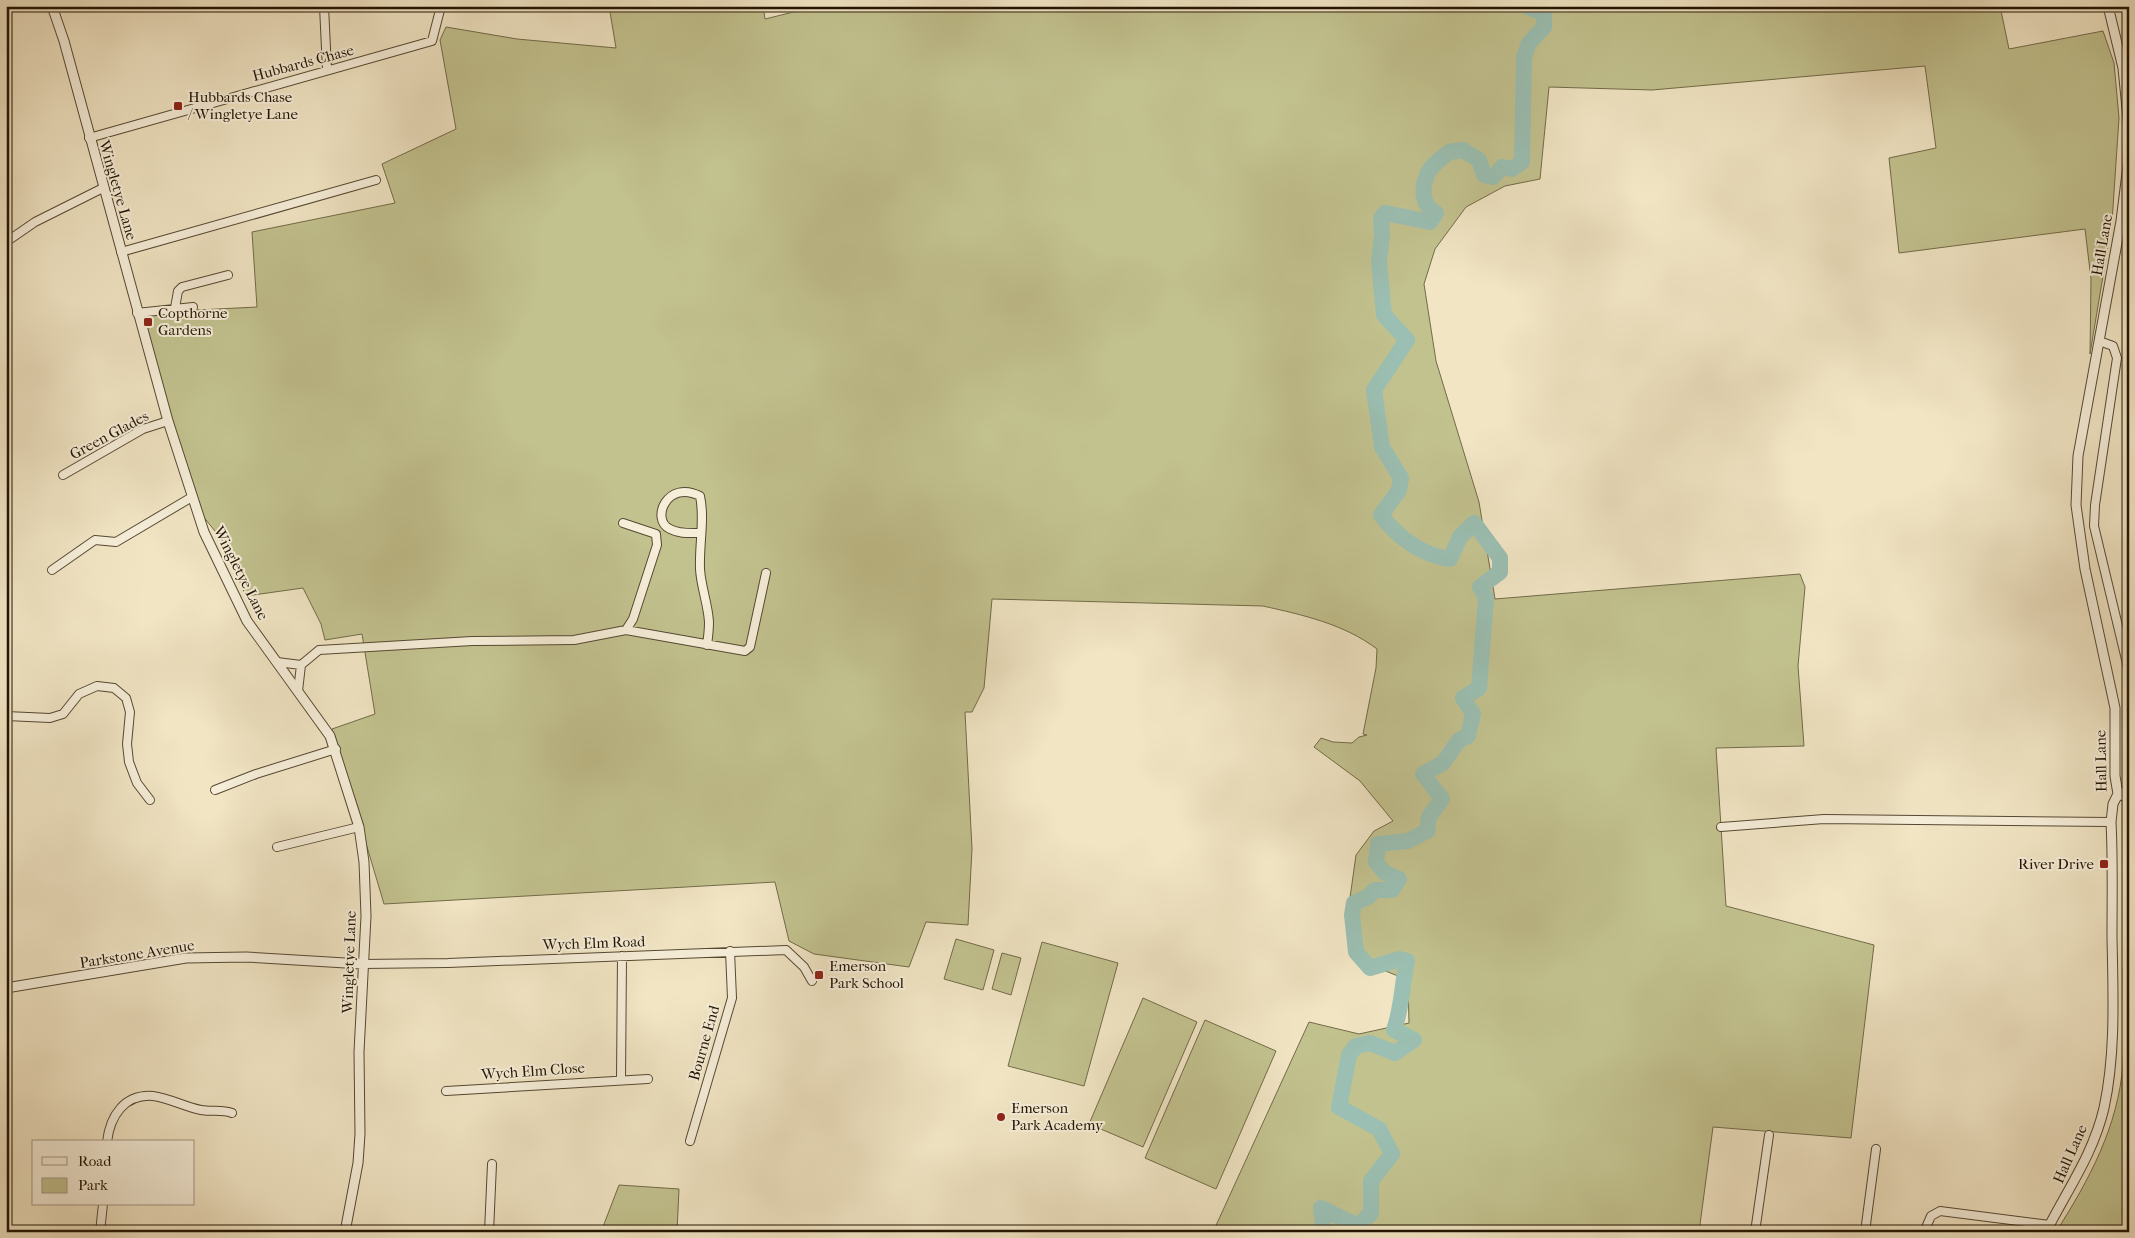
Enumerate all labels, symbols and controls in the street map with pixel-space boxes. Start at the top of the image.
street label: Hubbards Chase [250,41,356,85]
place label: Hubbards Chase / Wingletye Lane [187,88,298,123]
marker: Hubbards Chase / Wingletye Lane [172,100,184,112]
street label: Wingletye Lane [95,137,141,243]
street label: Hall Lane [2088,212,2116,277]
place label: Copthorne Gardens [158,304,228,339]
marker: Copthorne Gardens [142,316,154,328]
street label: Green Glades [67,407,152,463]
street label: Wingletye Lane [209,522,273,623]
street label: Hall Lane [2091,729,2111,792]
place label: River Drive [2018,855,2095,873]
marker: River Drive [2098,858,2110,870]
street label: Wingletye Lane [338,910,360,1015]
street label: Wych Elm Road [541,932,646,954]
street label: Parkstone Avenue [78,936,196,972]
place label: Emerson Park School [829,957,904,992]
marker: Emerson Park School [813,969,825,981]
street label: Bourne End [685,1003,724,1083]
street label: Wych Elm Close [480,1058,586,1084]
place label: Emerson Park Academy [1011,1099,1104,1134]
marker: Emerson Park Academy [995,1111,1007,1123]
street label: Hall Lane [2049,1121,2091,1186]
legend [32,1140,195,1206]
text: Road [78,1152,112,1170]
text: Park [78,1176,108,1194]

